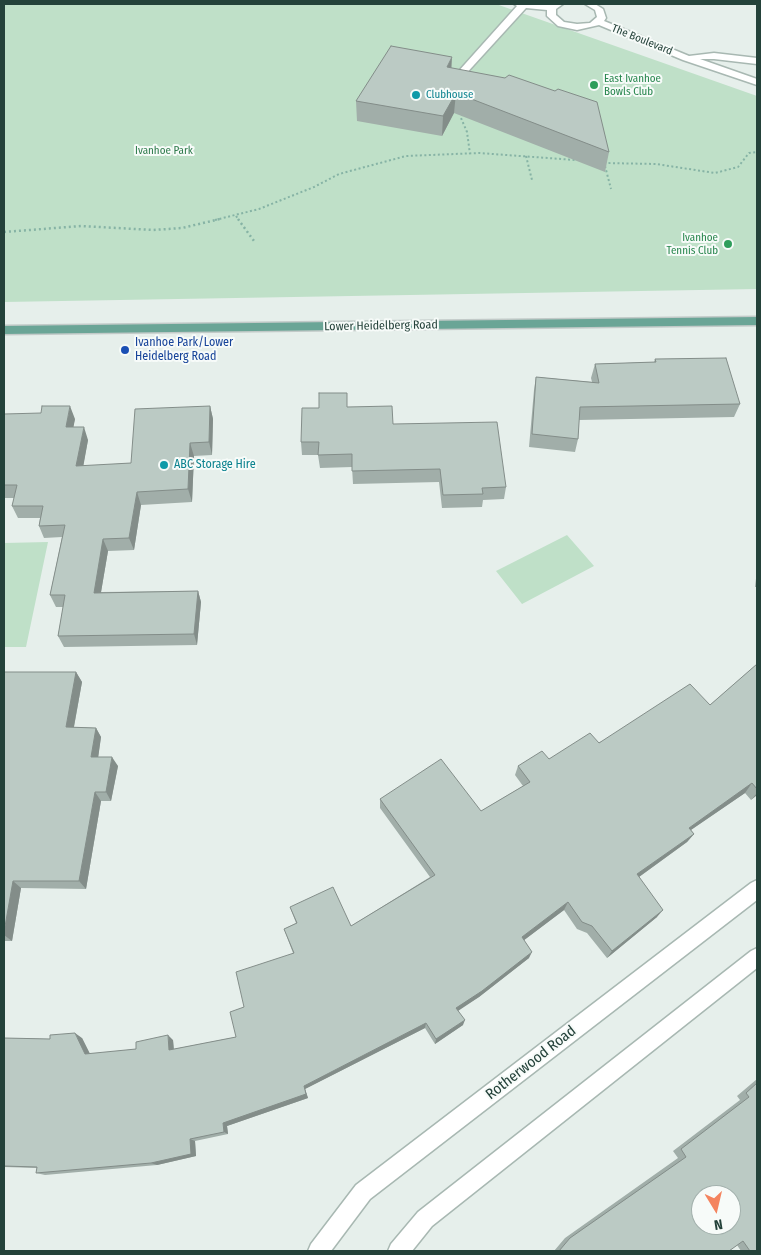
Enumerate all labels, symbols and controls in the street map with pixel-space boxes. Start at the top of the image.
street label: The Boulevard [610,22,674,58]
place label: East Ivanhoe Bowls Club [604,72,661,98]
marker: East Ivanhoe Bowls Club [588,79,600,91]
place label: Clubhouse [426,88,473,102]
marker: Clubhouse [410,89,422,101]
park label: Ivanhoe Park [135,144,193,158]
place label: Ivanhoe Tennis Club [666,231,718,257]
marker: Ivanhoe Tennis Club [722,238,734,250]
street label: Lower Heidelberg Road [324,318,438,334]
place label: Ivanhoe Park/Lower Heidelberg Road [135,336,233,364]
marker: Ivanhoe Park/Lower Heidelberg Road [119,344,131,356]
place label: ABC Storage Hire [174,458,256,472]
marker: ABC Storage Hire [158,459,170,471]
street label: Rotherwood Road [482,1022,580,1104]
north arrow [691,1185,741,1235]
text: N [713,1215,724,1233]

